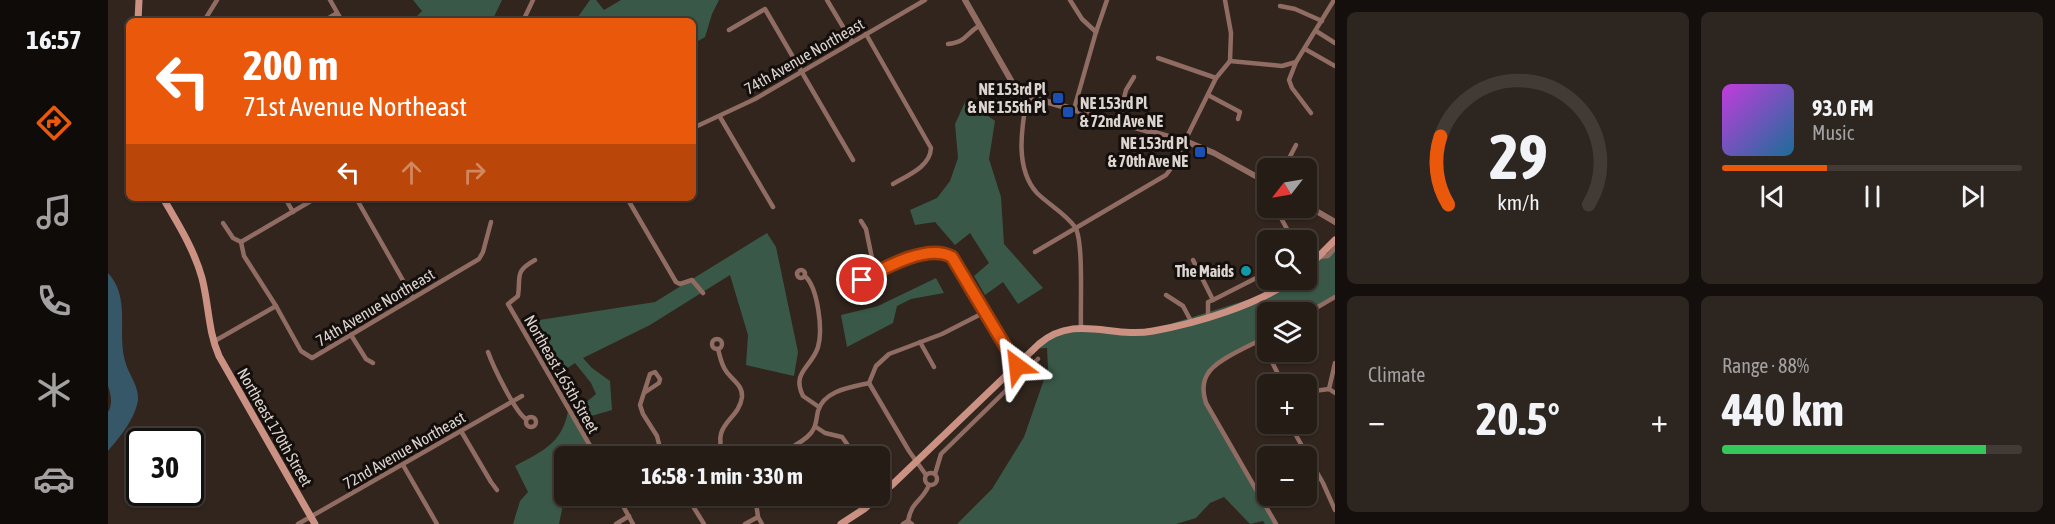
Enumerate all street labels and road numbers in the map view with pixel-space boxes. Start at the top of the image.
street label: 74th Avenue Northeast [741,14,867,98]
street label: 74th Avenue Northeast [313,264,438,349]
street label: Northeast 165th Street [521,312,603,437]
street label: Northeast 170th Street [234,365,316,490]
street label: 72nd Avenue Northeast [340,408,469,492]

